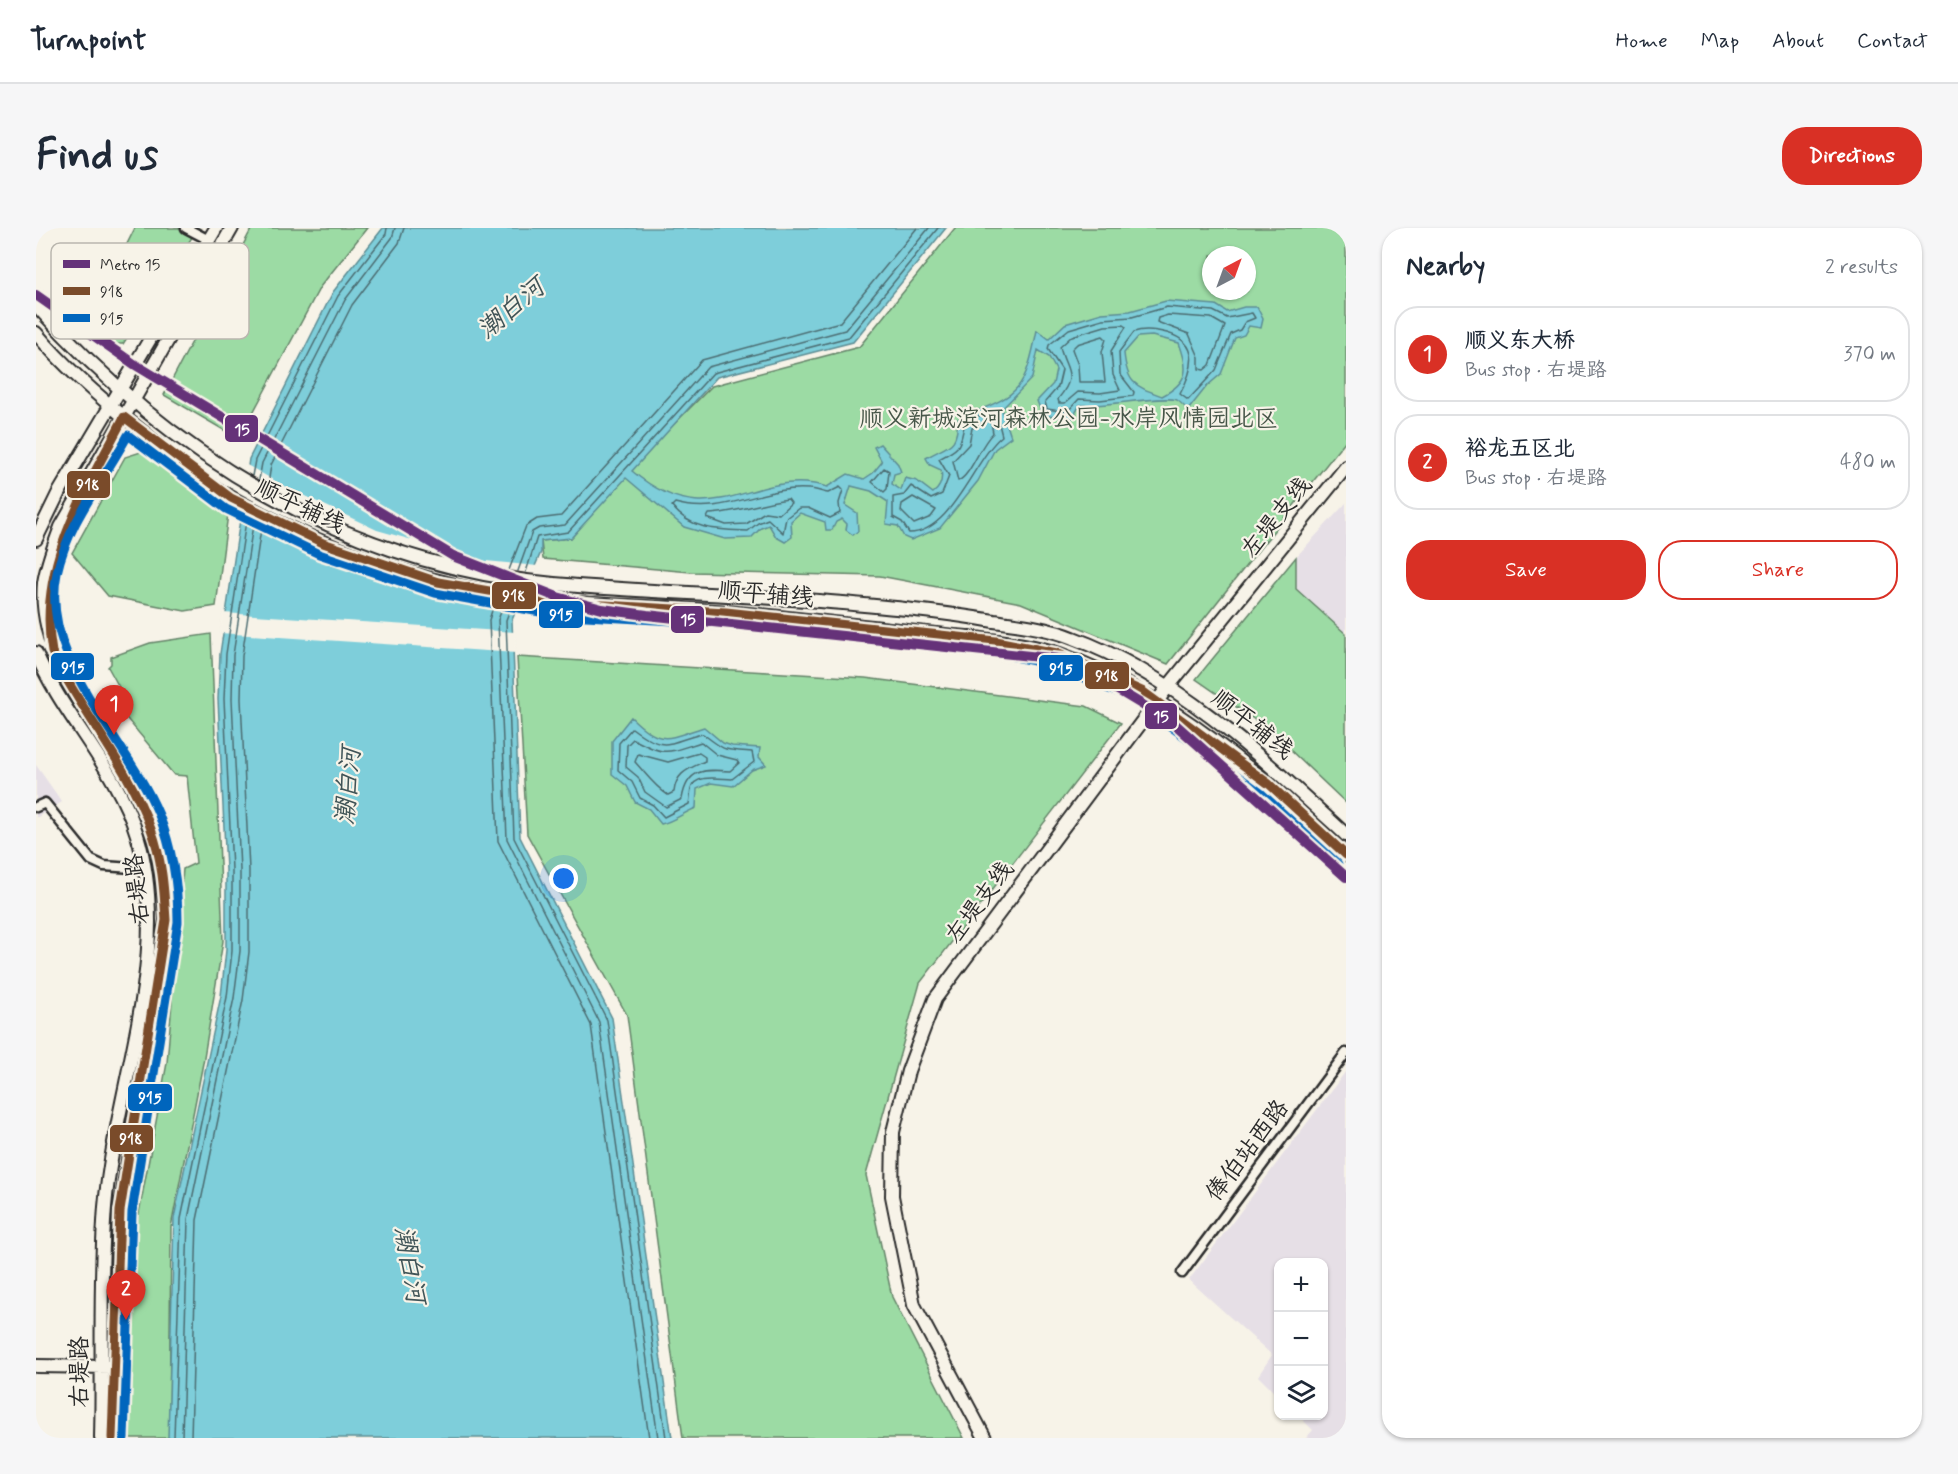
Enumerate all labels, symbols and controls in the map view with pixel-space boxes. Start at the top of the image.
text: Turnpoint [30,23,146,60]
text: Home [1616,27,1668,55]
text: Map [1701,27,1739,55]
text: About [1772,27,1824,55]
text: Contact [1857,27,1928,55]
button: Directions [1782,127,1922,185]
text: Find us [36,129,158,184]
legend [51,243,249,339]
north arrow [1202,246,1256,300]
text: Nearby [1406,250,1485,284]
text: 2 results [1825,254,1898,281]
text: Metro 15 [100,255,160,276]
water label: 潮白河 [471,268,556,347]
text: 918 [100,282,123,303]
text: 915 [100,309,124,330]
text: 顺义东大桥 [1465,327,1575,355]
text: 1 [1423,341,1432,368]
text: 370 m [1844,341,1896,368]
text: Bus stop · 右堤路 [1465,357,1607,384]
park label: 顺义新城滨河森林公园-水岸风情园北区 [860,404,1278,435]
line badge: 15 [224,414,259,443]
text: 15 [234,420,250,441]
text: 裕龙五区北 [1465,435,1575,463]
text: 2 [1423,449,1432,476]
text: 480 m [1840,449,1896,476]
text: Bus stop · 右堤路 [1465,465,1607,492]
line badge: 918 [66,470,111,499]
street label: 左堤支线 [1235,471,1319,565]
street label: 顺平辅线 [250,473,350,541]
text: 918 [76,475,100,496]
button: Save [1406,540,1646,600]
button: Share [1658,540,1898,600]
street label: 顺平辅线 [717,575,815,615]
line badge: 918 [491,581,537,610]
text: 918 [502,586,526,607]
line badge: 915 [538,600,584,629]
text: 915 [549,605,573,626]
line badge: 15 [670,605,705,634]
text: 15 [680,610,696,631]
line badge: 915 [50,652,95,681]
line badge: 915 [1038,654,1084,682]
text: 915 [61,658,85,679]
text: 915 [1049,659,1073,680]
line badge: 918 [1084,661,1130,690]
text: 918 [1095,666,1119,687]
street label: 顺平辅线 [1205,683,1299,767]
pin: 1 [94,686,134,735]
line badge: 15 [1144,702,1178,730]
text: 15 [1153,707,1169,728]
water label: 潮白河 [329,742,370,826]
street label: 右堤路 [119,852,157,926]
street label: 左堤支线 [939,855,1021,951]
your location [549,864,578,893]
line badge: 915 [127,1083,173,1112]
text: 915 [138,1088,162,1109]
street label: 俸伯站西路 [1200,1094,1296,1208]
line badge: 918 [109,1124,154,1153]
text: 918 [119,1129,143,1150]
water label: 潮白河 [385,1224,433,1310]
map controls [1274,1258,1328,1420]
button: + [1274,1258,1328,1312]
pin: 2 [106,1270,146,1320]
button: − [1274,1312,1328,1366]
street label: 右堤路 [65,1336,96,1408]
button: layers [1274,1366,1328,1420]

